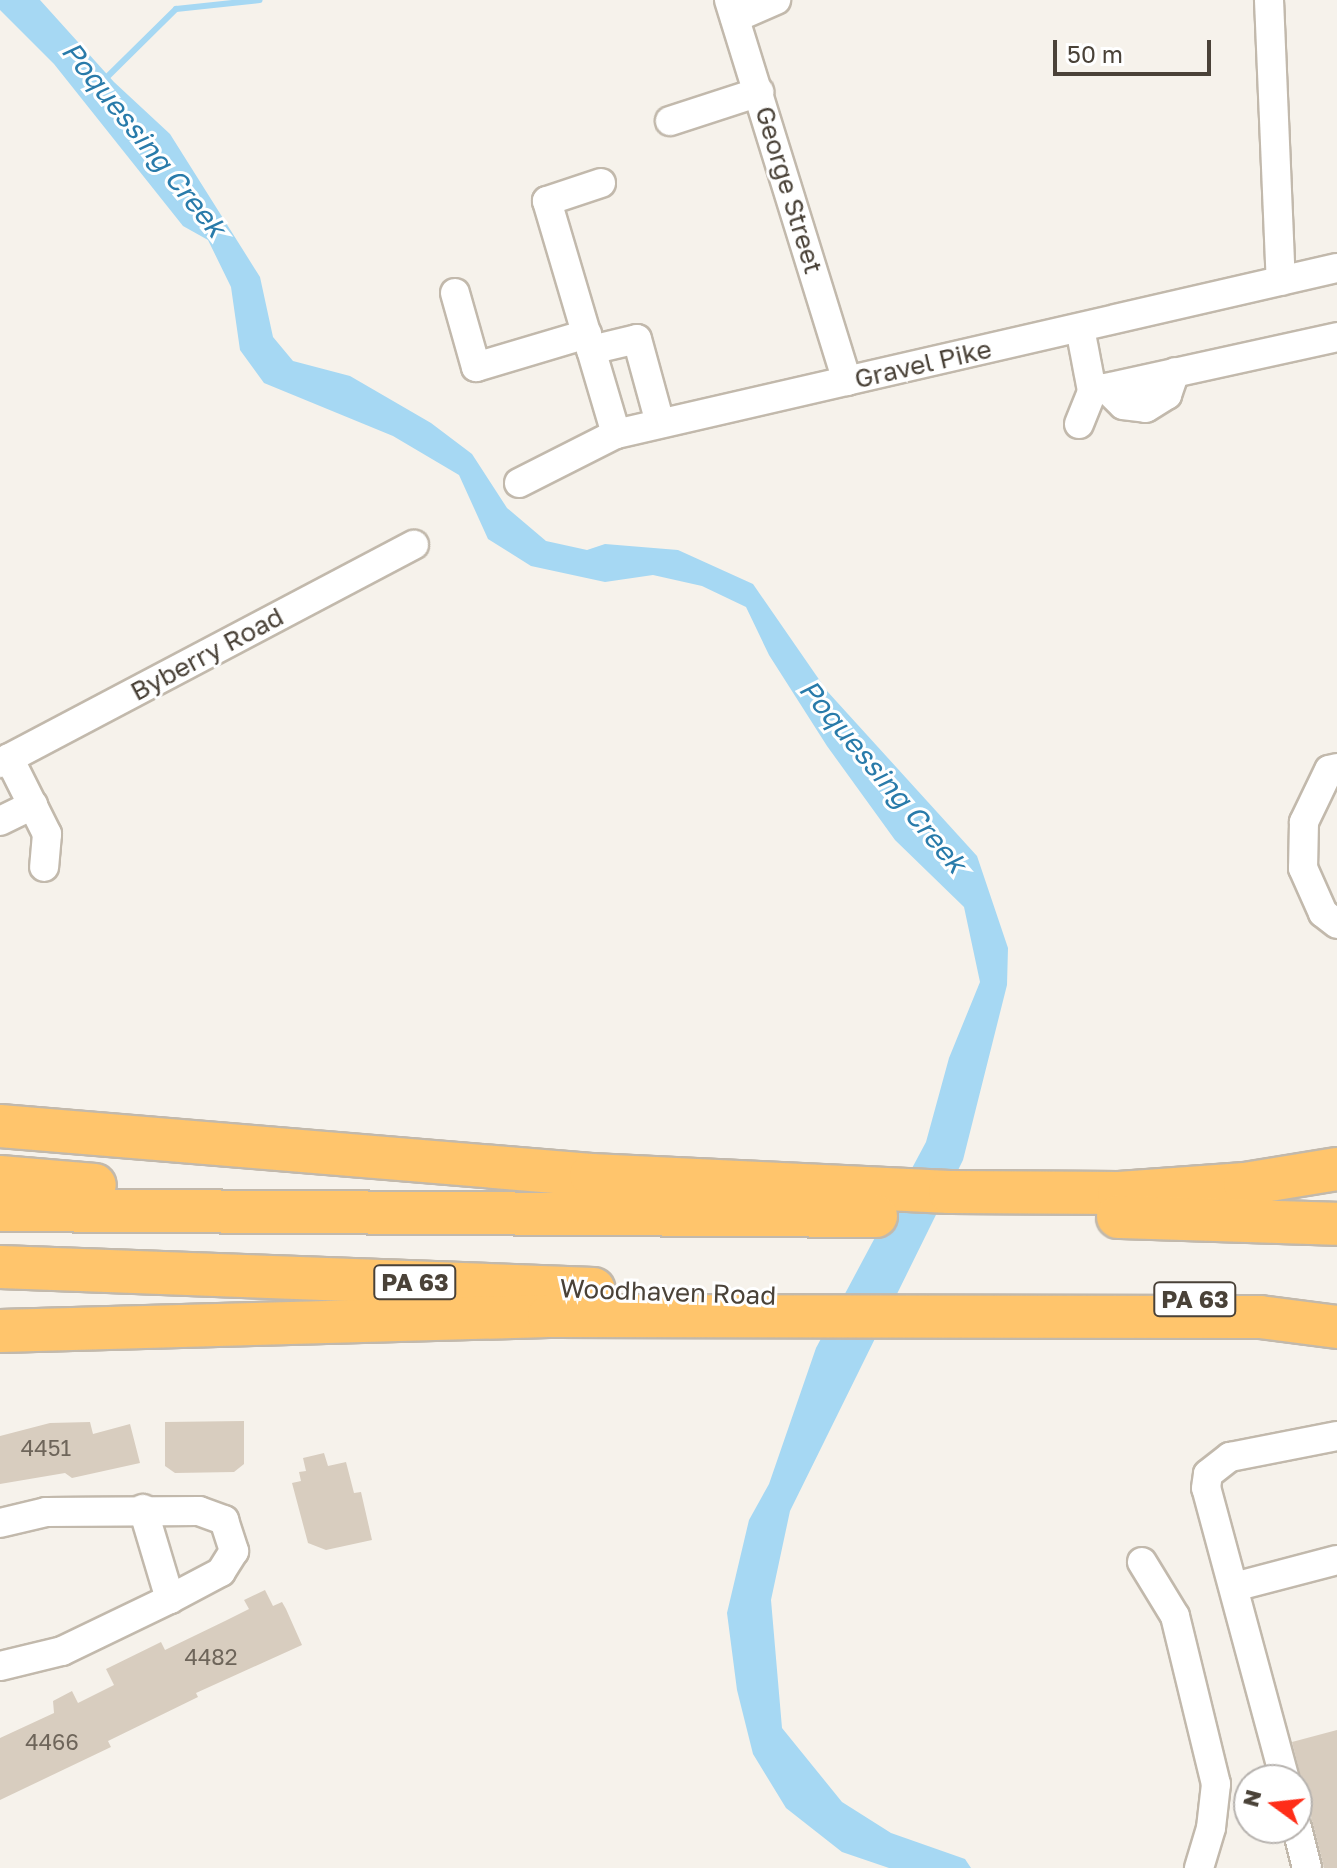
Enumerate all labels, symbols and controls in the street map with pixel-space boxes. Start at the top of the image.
scale bar [1057,24,1215,74]
water label: Poquessing Creek [55,34,233,244]
text: 50 m [1067,39,1123,68]
street label: George Street [749,103,829,277]
street label: Gravel Pike [851,333,995,395]
street label: Byberry Road [125,601,289,707]
water label: Poquessing Creek [792,673,974,879]
road number: PA 63 [373,1262,457,1302]
street label: Woodhaven Road [559,1273,777,1311]
road number: PA 63 [1153,1279,1237,1319]
house number: 4451 [21,1435,71,1461]
house number: 4482 [184,1644,238,1670]
house number: 4466 [25,1729,79,1755]
north arrow [1233,1764,1313,1844]
text: N [1236,1787,1266,1810]

